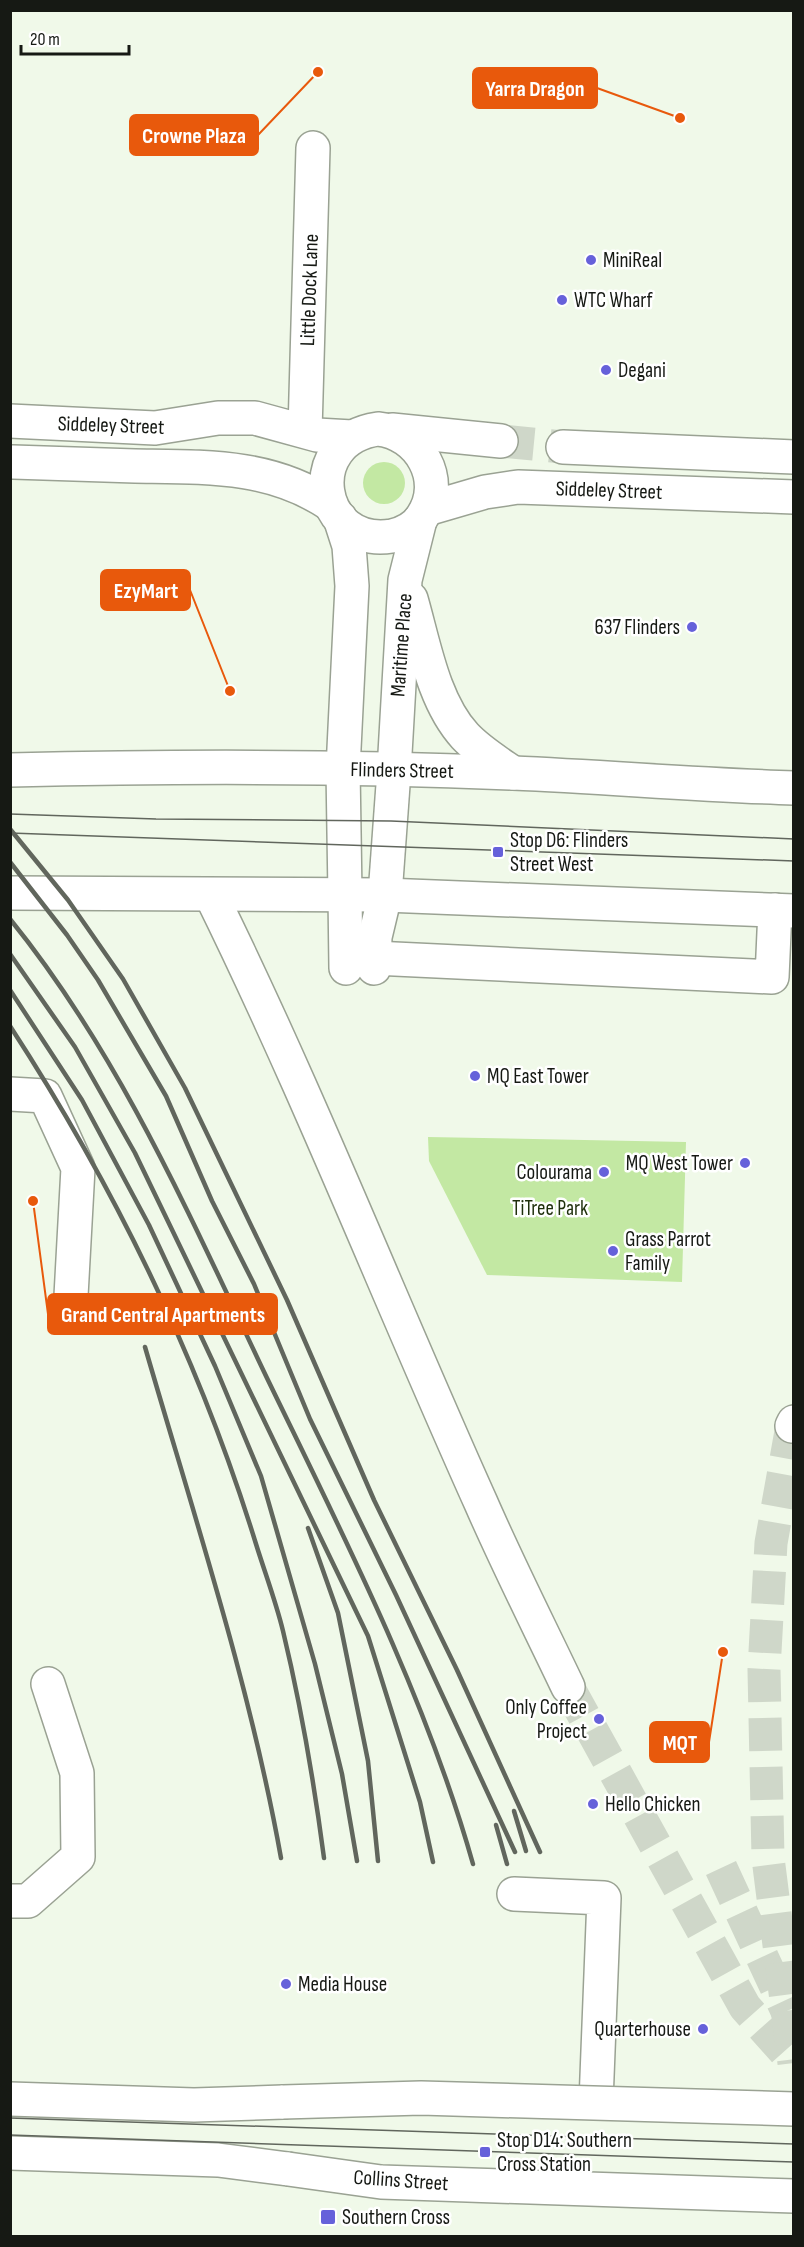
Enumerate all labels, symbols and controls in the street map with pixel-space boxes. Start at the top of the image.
scale bar [21,18,129,56]
text: 20 m [30,29,60,50]
callout: Yarra Dragon [473,68,597,108]
text: Yarra Dragon [485,76,585,103]
callout: Crowne Plaza [130,115,258,155]
text: Crowne Plaza [142,123,246,150]
street label: Little Dock Lane [295,233,324,347]
place label: MiniReal [603,248,662,273]
marker: MiniReal [584,253,598,267]
place label: WTC Wharf [574,288,654,313]
marker: WTC Wharf [555,293,569,307]
place label: Degani [618,358,666,383]
marker: Degani [599,363,613,377]
street label: Siddeley Street [57,411,165,440]
street label: Siddeley Street [555,476,663,505]
callout: EzyMart [101,570,190,610]
text: EzyMart [114,578,178,605]
street label: Maritime Place [385,592,418,698]
place label: 637 Flinders [595,615,680,640]
marker: 637 Flinders [685,620,699,634]
street label: Flinders Street [350,757,454,784]
place label: Stop D6: Flinders Street West [510,828,628,877]
marker: Stop D6: Flinders Street West [491,845,505,859]
place label: MQ East Tower [487,1064,589,1089]
marker: MQ East Tower [468,1069,482,1083]
place label: MQ West Tower [626,1151,733,1176]
marker: MQ West Tower [738,1156,752,1170]
place label: Colourama [517,1160,592,1185]
marker: Colourama [597,1165,611,1179]
park label: TiTree Park [512,1196,588,1221]
place label: Grass Parrot Family [625,1227,711,1276]
marker: Grass Parrot Family [606,1244,620,1258]
callout: Grand Central Apartments [48,1294,277,1334]
text: Grand Central Apartments [61,1302,265,1329]
place label: Only Coffee Project [505,1695,587,1744]
marker: Only Coffee Project [592,1712,606,1726]
callout: MQT [650,1722,709,1762]
text: MQT [663,1730,698,1757]
place label: Hello Chicken [605,1792,701,1817]
marker: Hello Chicken [586,1797,600,1811]
place label: Media House [298,1972,387,1997]
marker: Media House [279,1977,293,1991]
place label: Quarterhouse [594,2017,691,2042]
marker: Quarterhouse [696,2022,710,2036]
place label: Stop D14: Southern Cross Station [497,2128,632,2177]
marker: Stop D14: Southern Cross Station [478,2145,492,2159]
street label: Collins Street [353,2165,449,2196]
place label: Southern Cross [342,2205,450,2230]
marker: Southern Cross [319,2208,337,2226]

